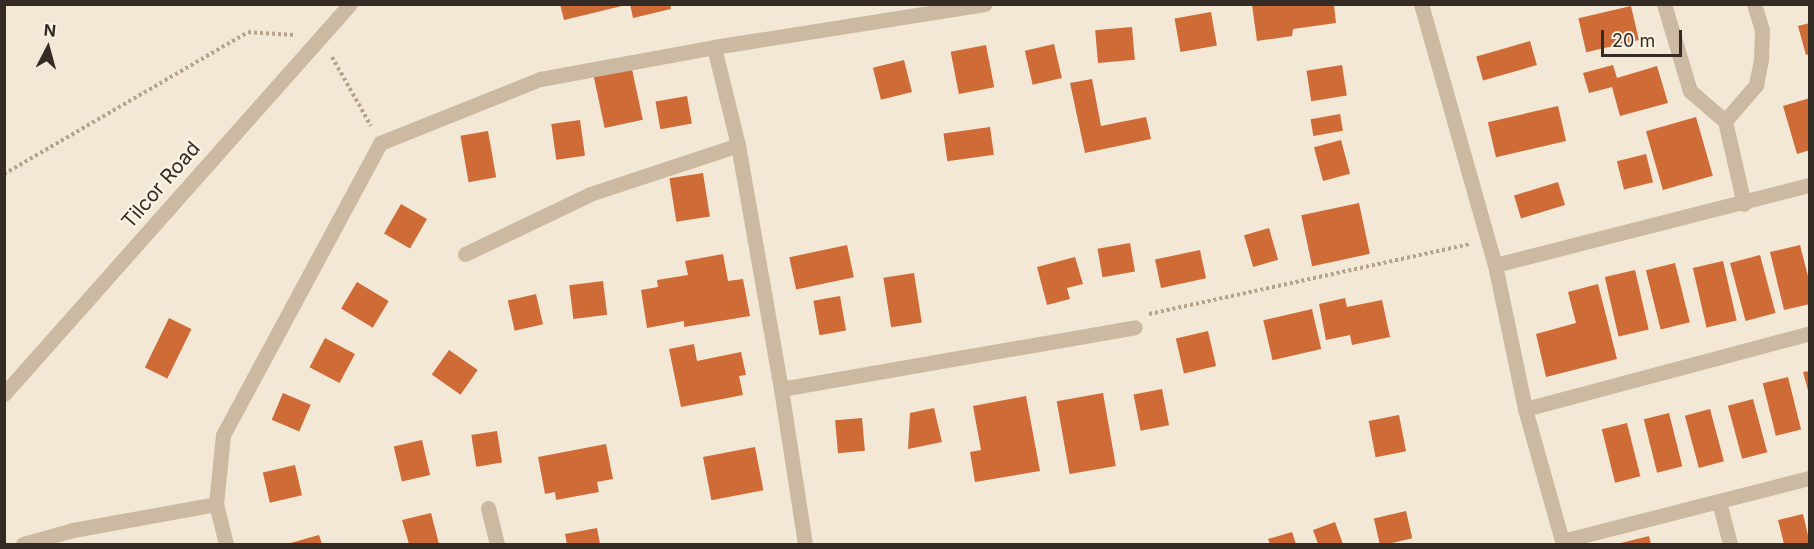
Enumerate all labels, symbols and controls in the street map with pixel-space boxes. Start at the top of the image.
north arrow [18,18,78,78]
scale bar [1604,18,1685,56]
text: N [43,20,57,41]
text: 20 m [1612,30,1655,51]
street label: Tilcor Road [117,137,205,233]

